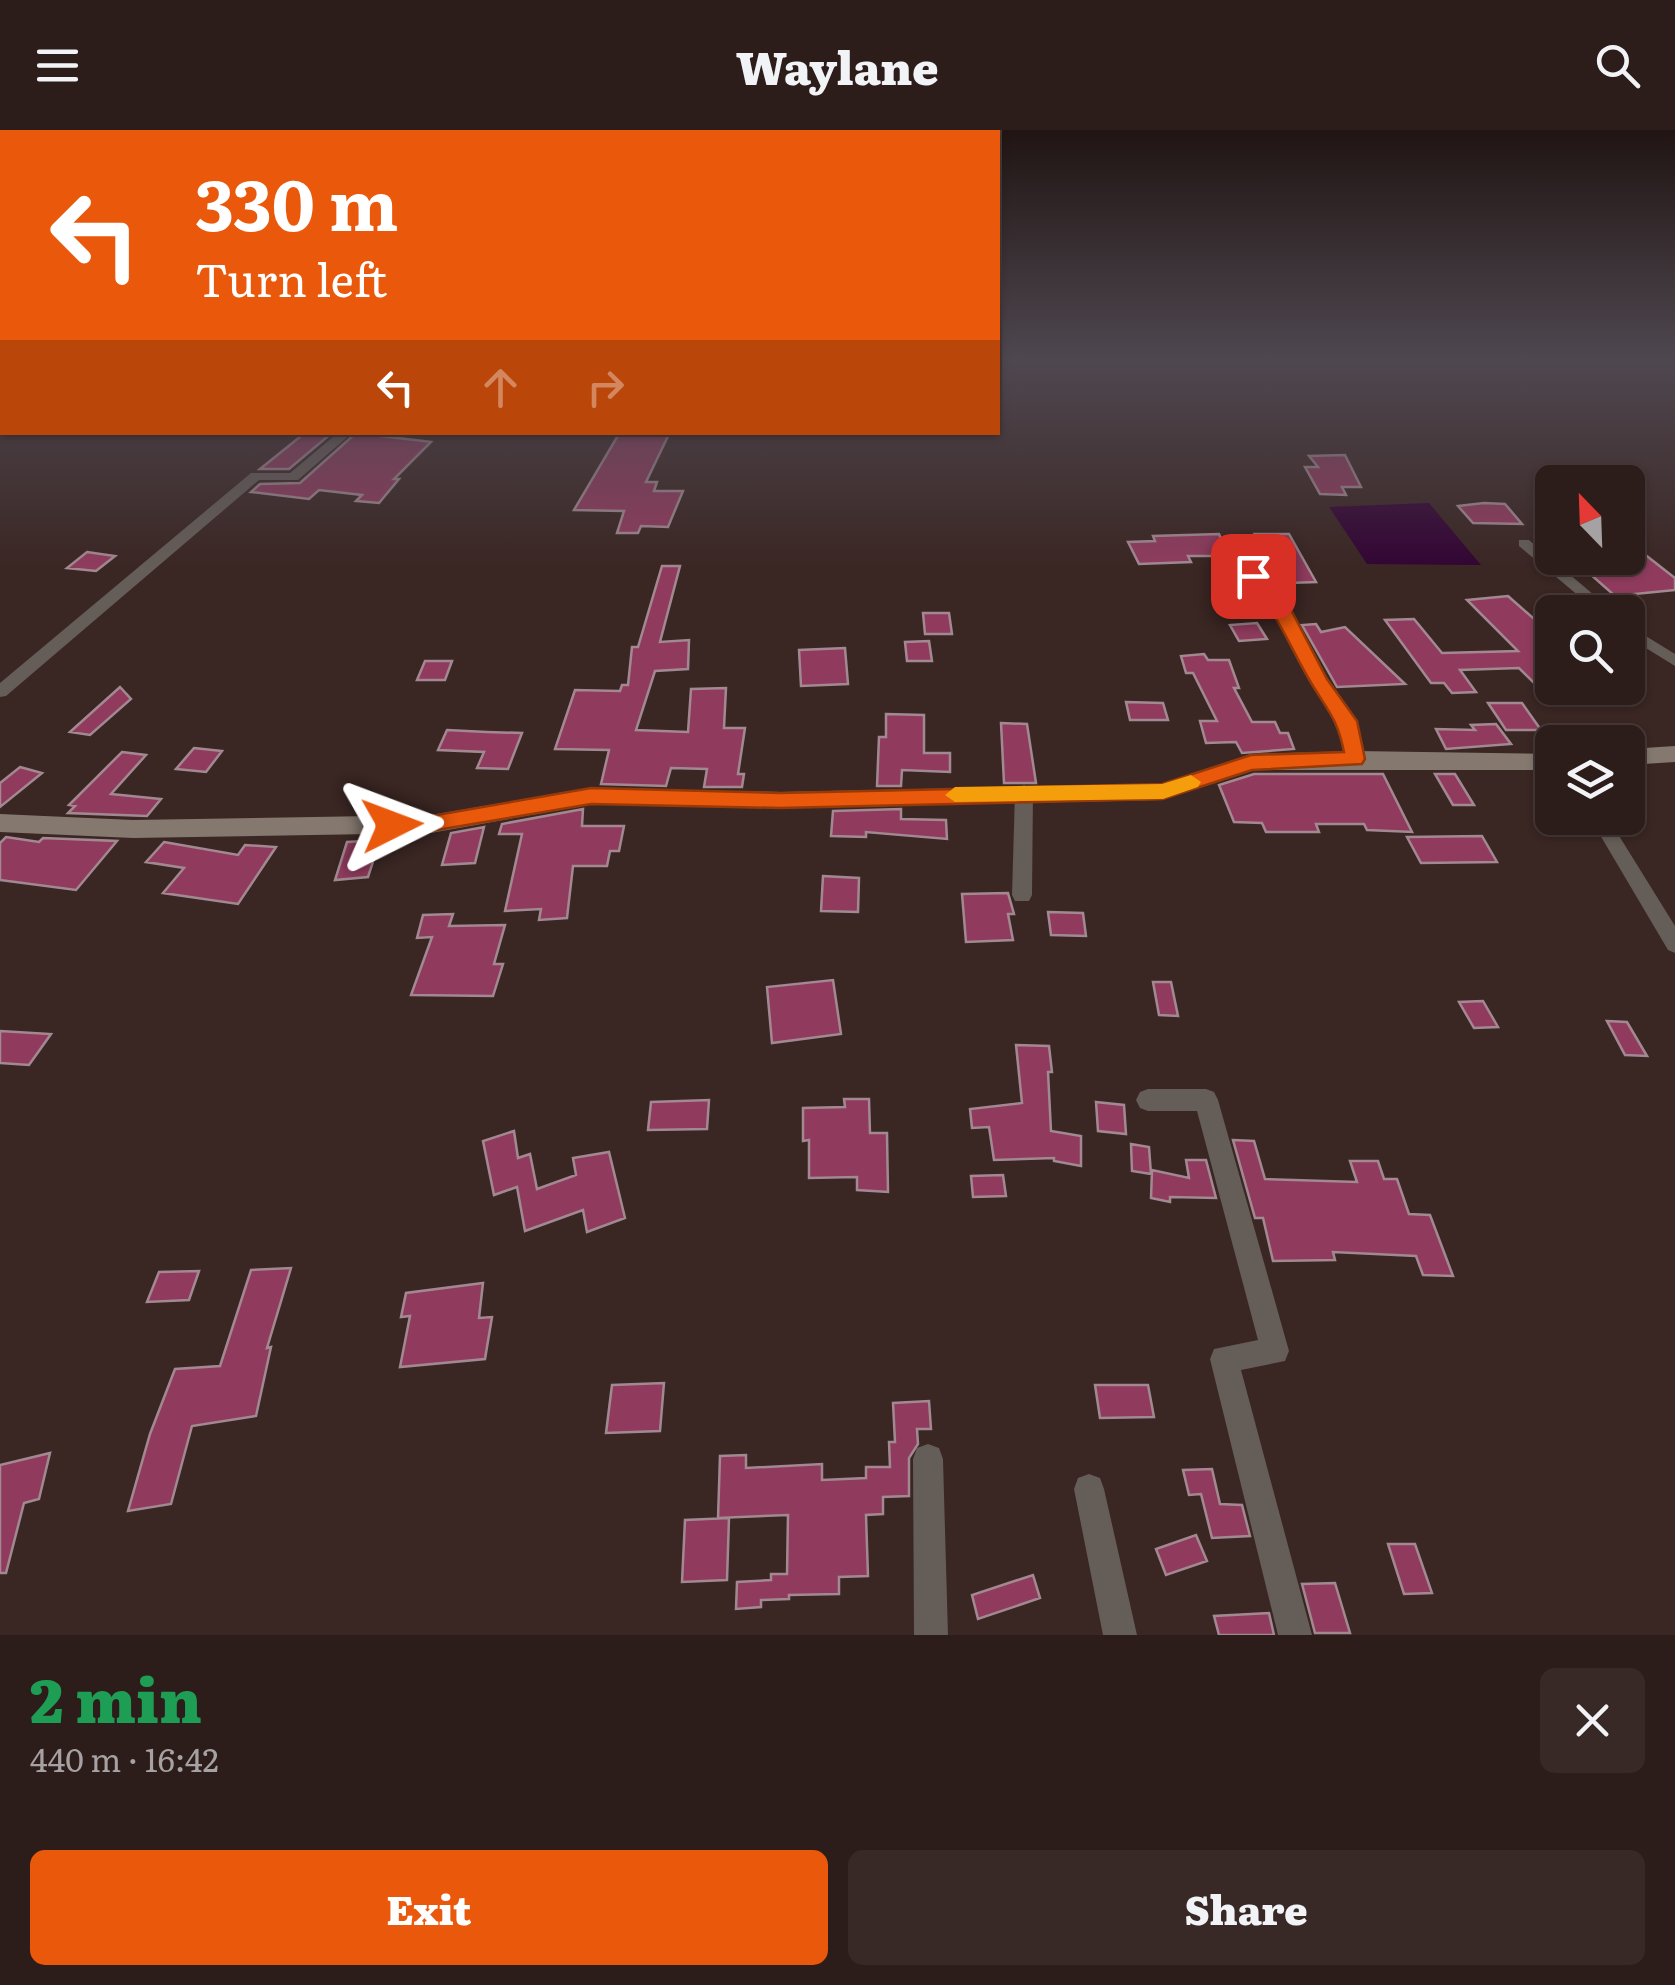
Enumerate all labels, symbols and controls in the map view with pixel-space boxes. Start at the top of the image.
text: Waylane [736,32,939,99]
icon: menu [30,38,85,93]
icon: search [1590,38,1645,93]
text: 330 m [195,149,399,253]
icon: left [30,170,160,300]
text: Turn left [195,244,387,311]
icon: left [368,360,423,415]
icon: ahead [473,360,528,415]
icon: right [578,360,633,415]
north arrow [1535,465,1645,575]
map controls [1535,465,1645,835]
pin [1211,534,1296,619]
icon: arrive [1226,549,1281,604]
button: search [1535,595,1645,705]
button: layers [1535,725,1645,835]
position arrow [340,773,444,877]
text: 2 min [30,1652,202,1741]
button: close [1540,1668,1645,1773]
text: 440 m · 16:42 [30,1734,219,1782]
button: Exit [30,1850,828,1965]
button: Share [848,1850,1645,1965]

